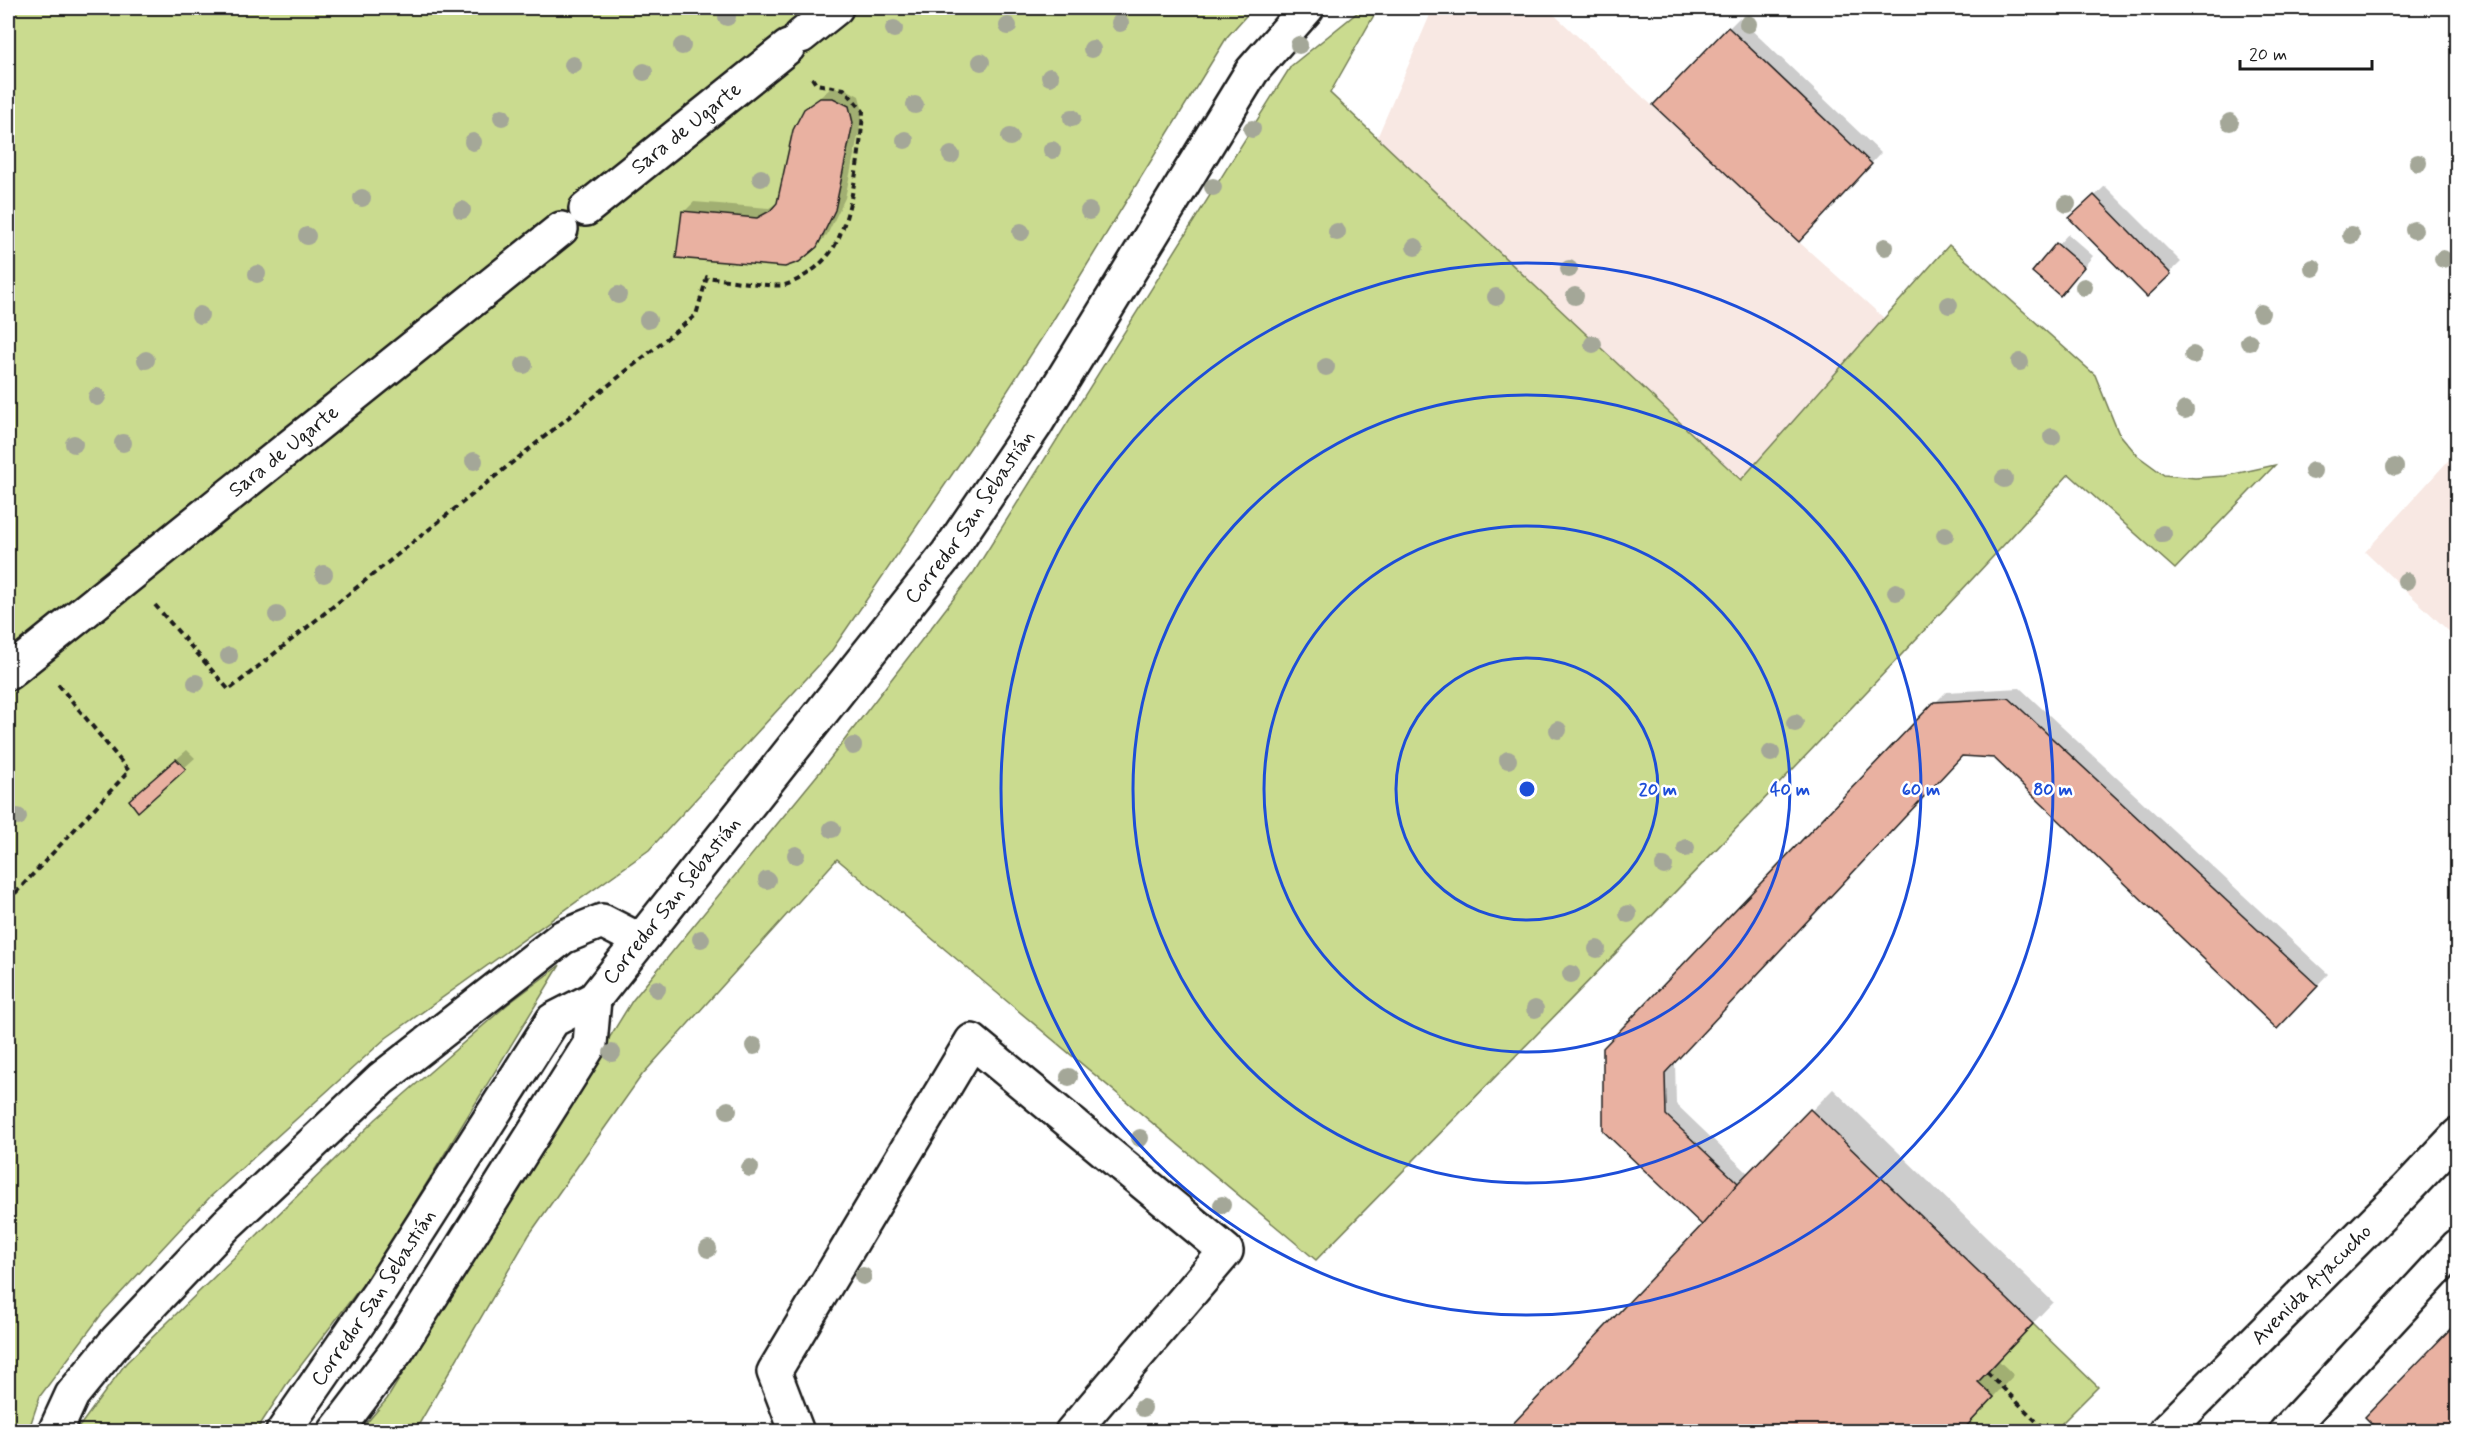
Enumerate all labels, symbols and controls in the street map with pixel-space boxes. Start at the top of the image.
scale bar [2240,33,2372,71]
text: 20 m [2249,43,2287,67]
street label: Sara de Ugarte [626,75,748,181]
street label: Sara de Ugarte [223,398,345,504]
street label: Corredor San Sebastián [899,425,1041,610]
text: 20 m [1639,778,1677,802]
text: 40 m [1770,778,1810,802]
text: 60 m [1902,778,1940,802]
text: 80 m [2033,778,2073,802]
centre of rings [1517,779,1537,799]
street label: Corredor San Sebastián [596,811,747,991]
street label: Corredor San Sebastián [305,1204,443,1392]
street label: Avenida Ayacucho [2245,1218,2378,1351]

